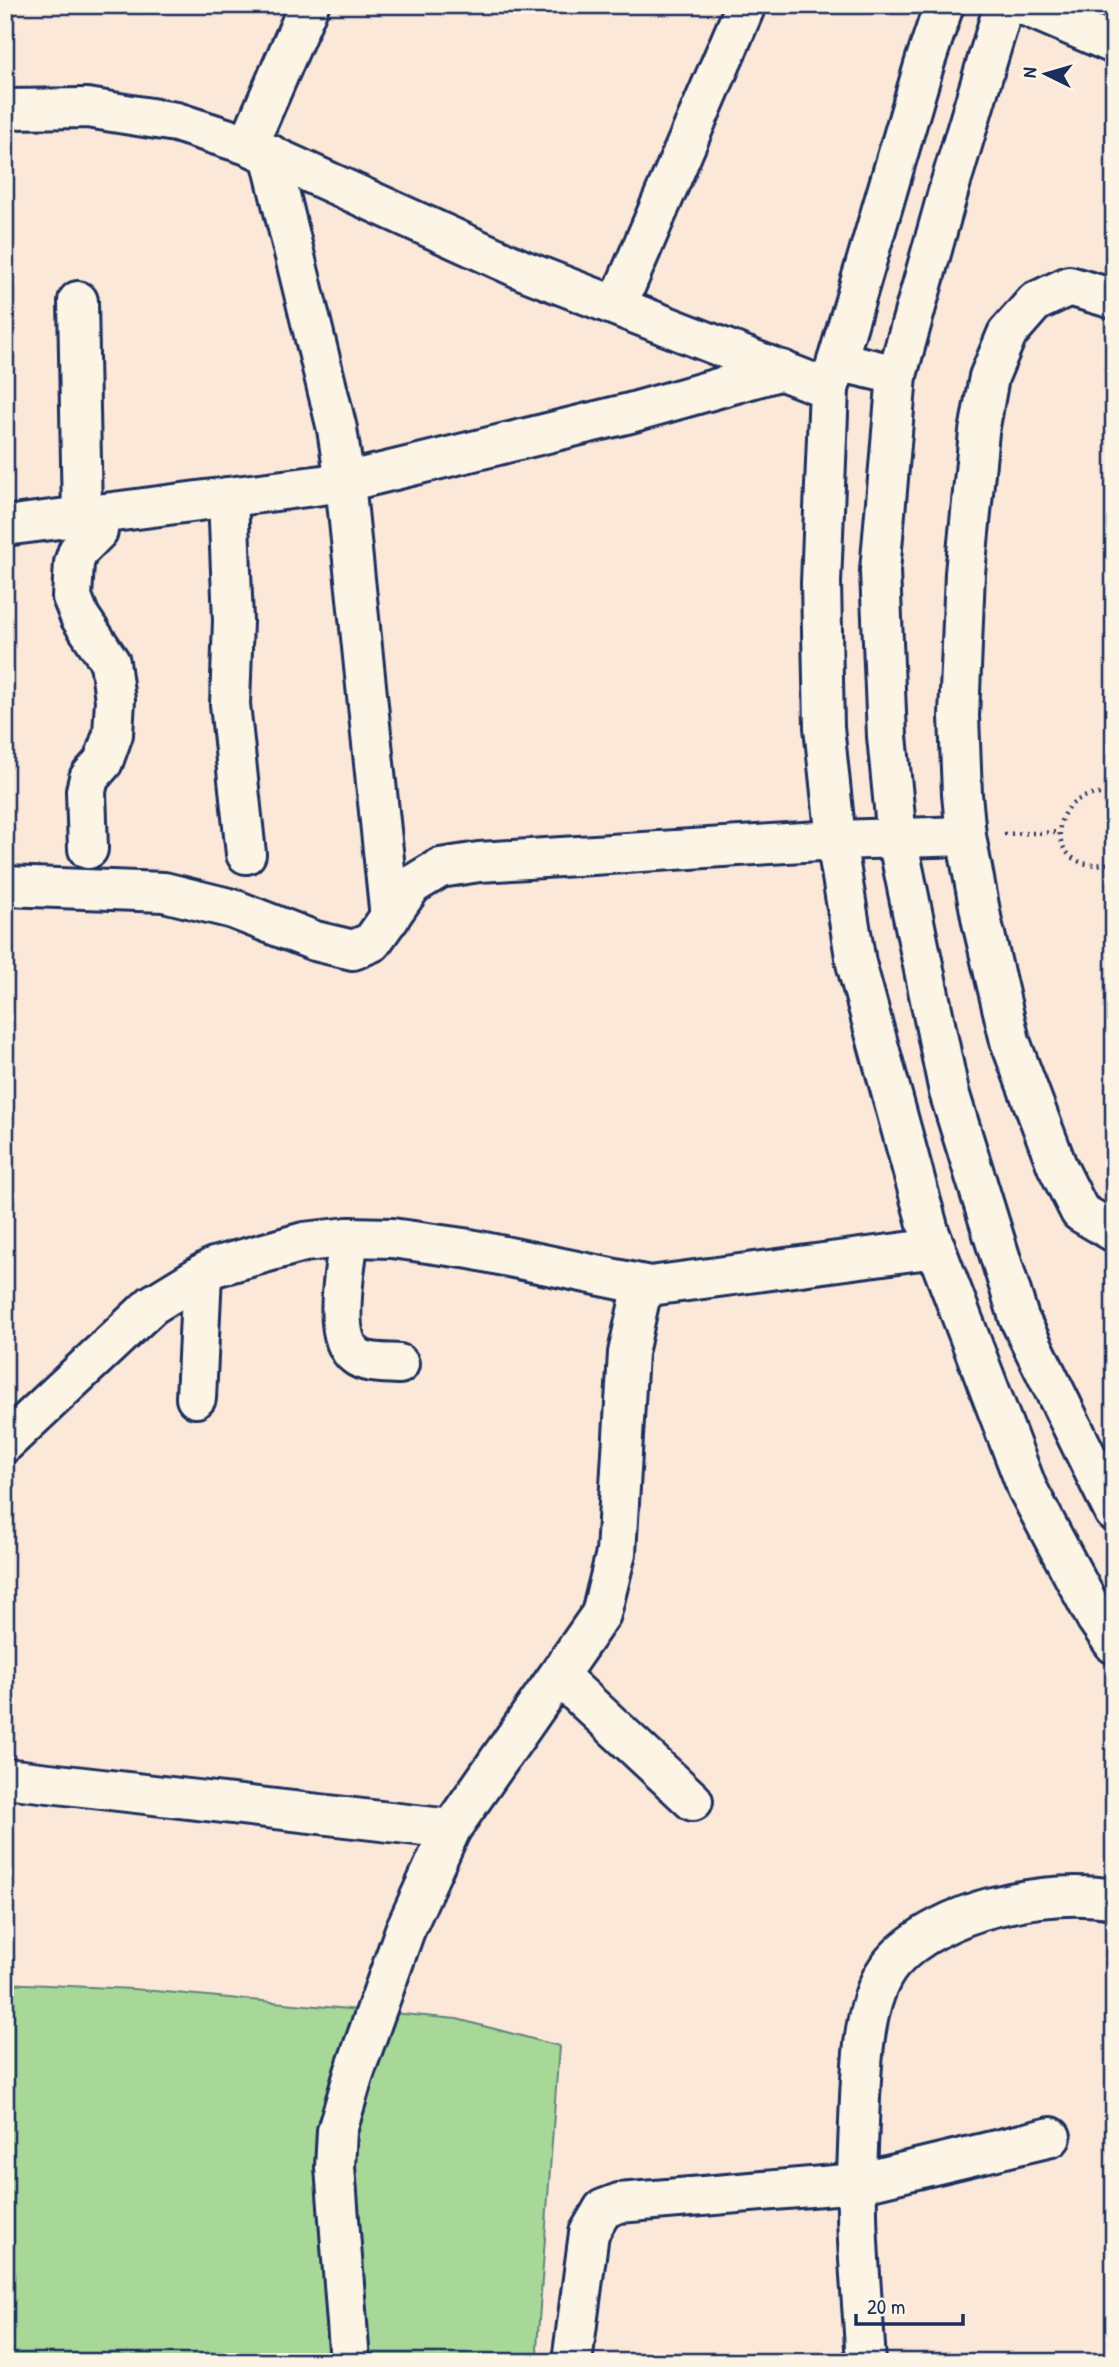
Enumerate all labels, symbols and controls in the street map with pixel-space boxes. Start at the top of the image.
north arrow [1010,38,1080,108]
text: N [1016,66,1042,79]
scale bar [856,2283,963,2327]
text: 20 m [867,2292,905,2321]

